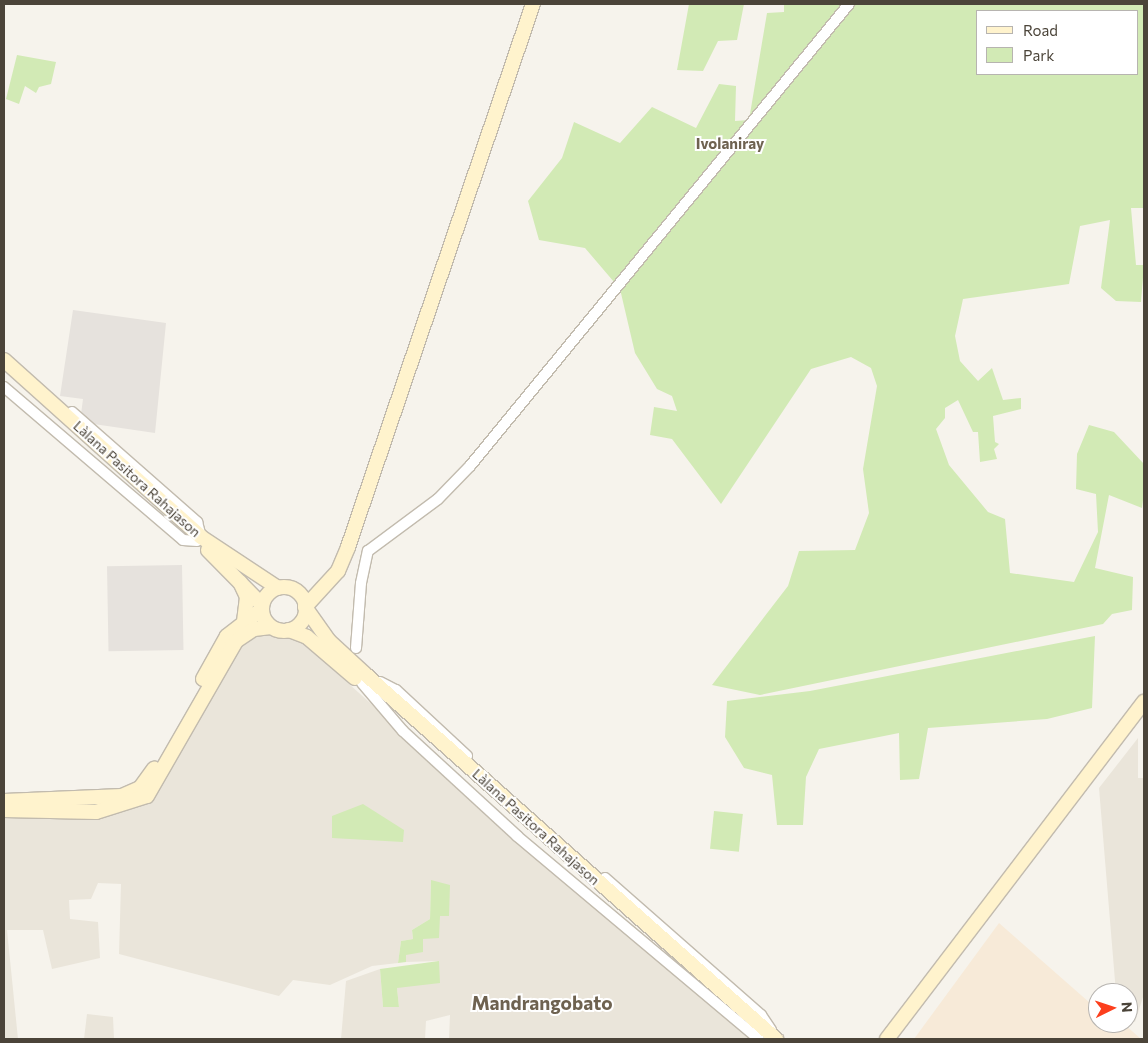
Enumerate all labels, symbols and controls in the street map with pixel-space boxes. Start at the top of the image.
legend [976,10,1138,75]
text: Road [1023,21,1058,39]
text: Park [1023,46,1054,64]
district label: Ivolaniray [696,135,764,153]
street label: Làlana Pasitora Rahajason [70,417,204,541]
street label: Làlana Pasitora Rahajason [469,765,603,889]
north arrow [1088,983,1138,1033]
district label: Mandrangobato [471,992,613,1014]
text: N [1119,1001,1136,1013]

